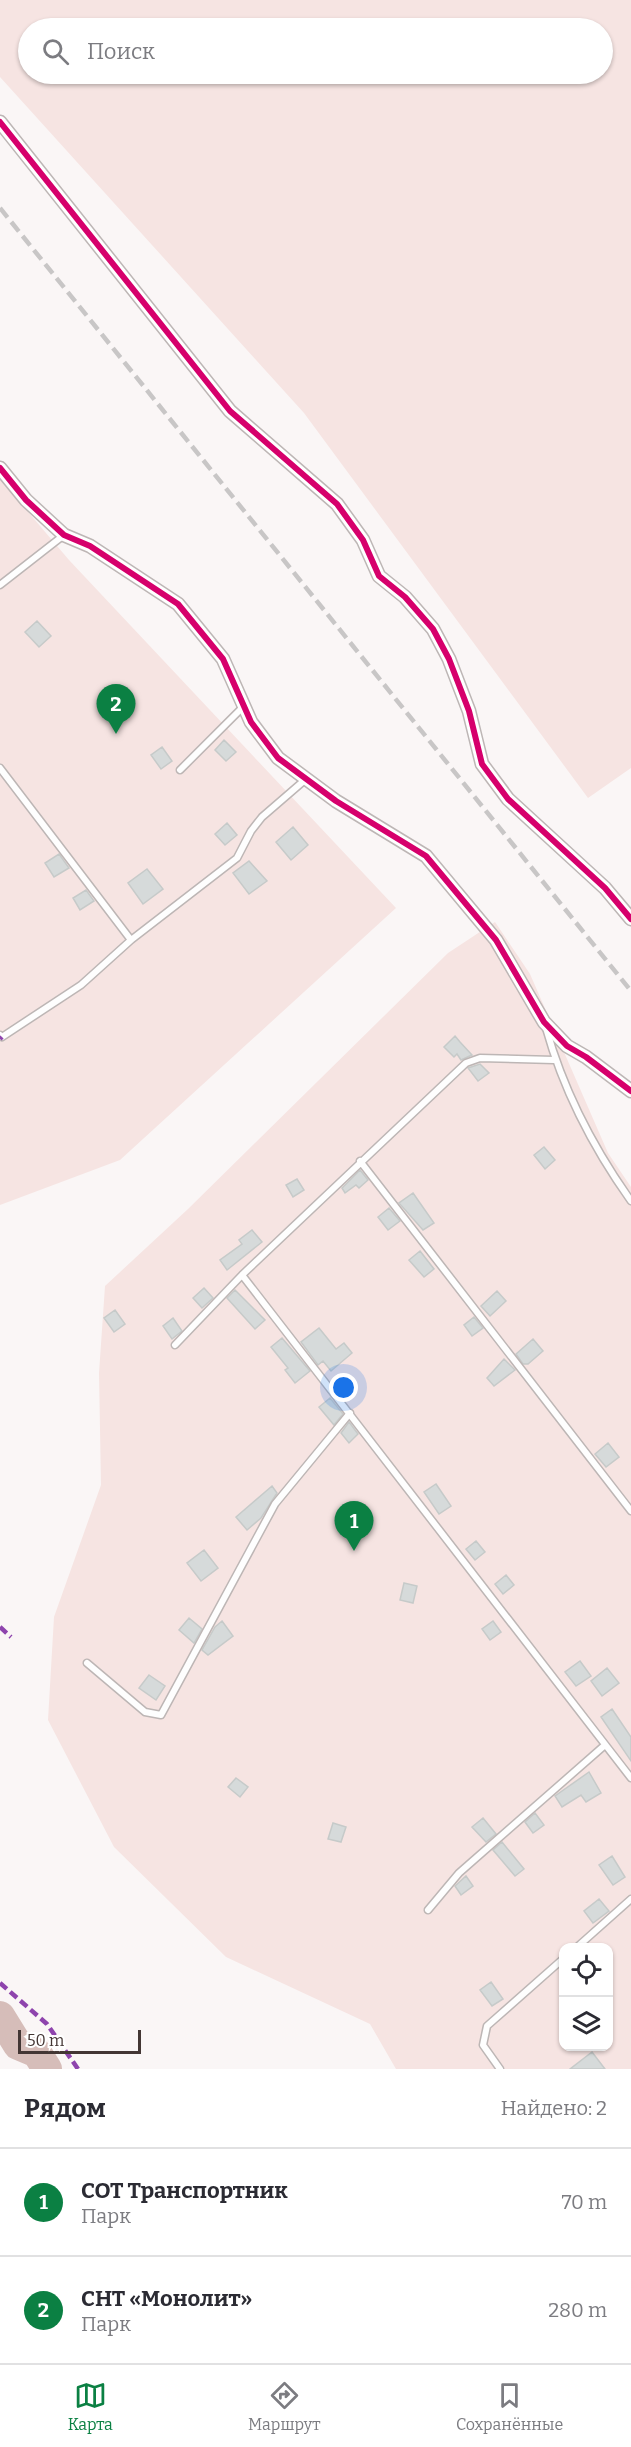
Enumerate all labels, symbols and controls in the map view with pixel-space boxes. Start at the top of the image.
search box [18,18,613,84]
icon: search [39,35,72,68]
text: Поиск [87,38,155,65]
pin: 2 [96,684,136,734]
your location [329,1373,358,1402]
pin: 1 [334,1502,374,1551]
map controls [559,1943,613,2051]
button: locate [559,1943,613,1997]
button: layers [559,1997,613,2051]
scale bar [18,2027,141,2054]
text: 50 m [27,2031,64,2050]
text: Рядом [24,2093,106,2124]
text: Найдено: 2 [501,2096,607,2120]
text: СОТ Транспортник [81,2177,288,2204]
text: 1 [39,2190,48,2214]
text: 70 m [561,2190,607,2214]
text: Парк [81,2204,131,2228]
text: СНТ «Монолит» [81,2285,252,2312]
text: 2 [38,2298,49,2322]
text: 280 m [548,2298,607,2322]
text: Парк [81,2312,131,2336]
tab: Карта [68,2379,113,2434]
tab: Маршрут [248,2379,321,2434]
tab: Сохранённые [456,2379,563,2434]

